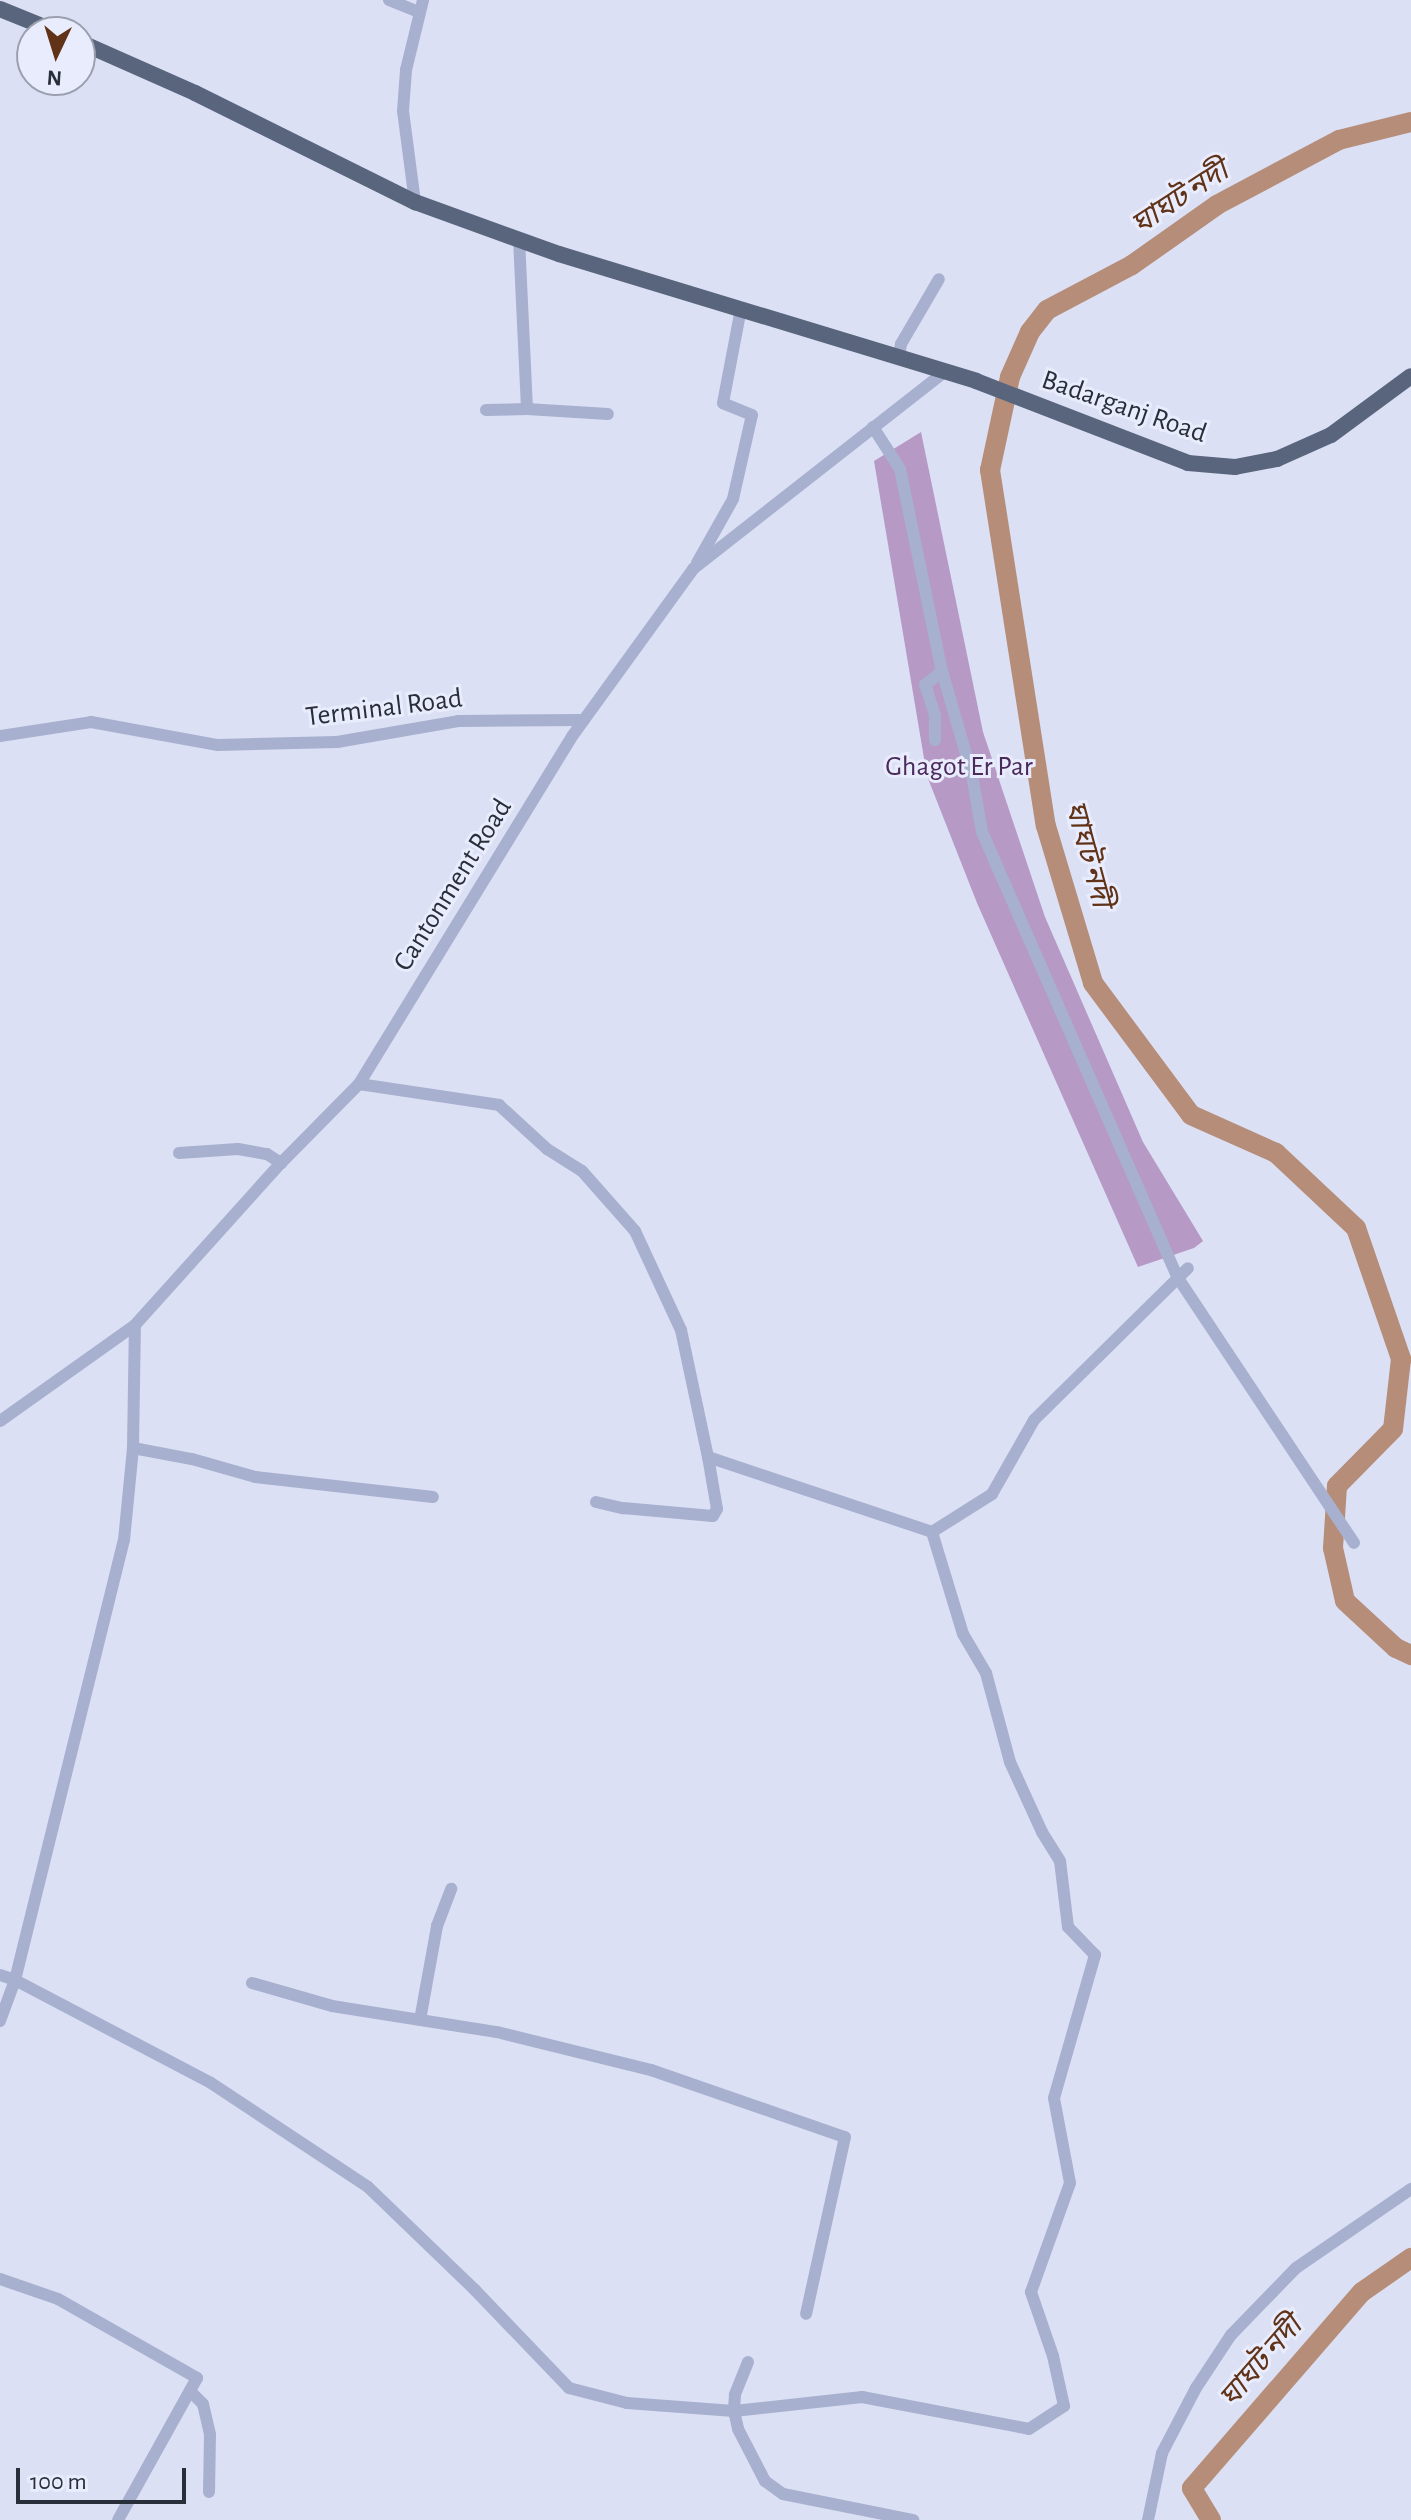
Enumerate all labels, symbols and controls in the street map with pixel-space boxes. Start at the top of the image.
north arrow [16,16,96,96]
text: N [46,66,63,89]
water label: ঘাঘট নদী [1125,153,1235,243]
street label: Badarganj Road [1037,363,1211,451]
street label: Terminal Road [304,682,464,734]
park label: Ghagot Er Par [885,750,1033,784]
street label: Cantonment Road [387,793,519,977]
water label: ঘাঘট নদী [1057,797,1119,911]
water label: ঘাঘট নদী [1212,2309,1310,2415]
scale bar [20,2452,190,2502]
text: 100 m [30,2470,87,2494]

